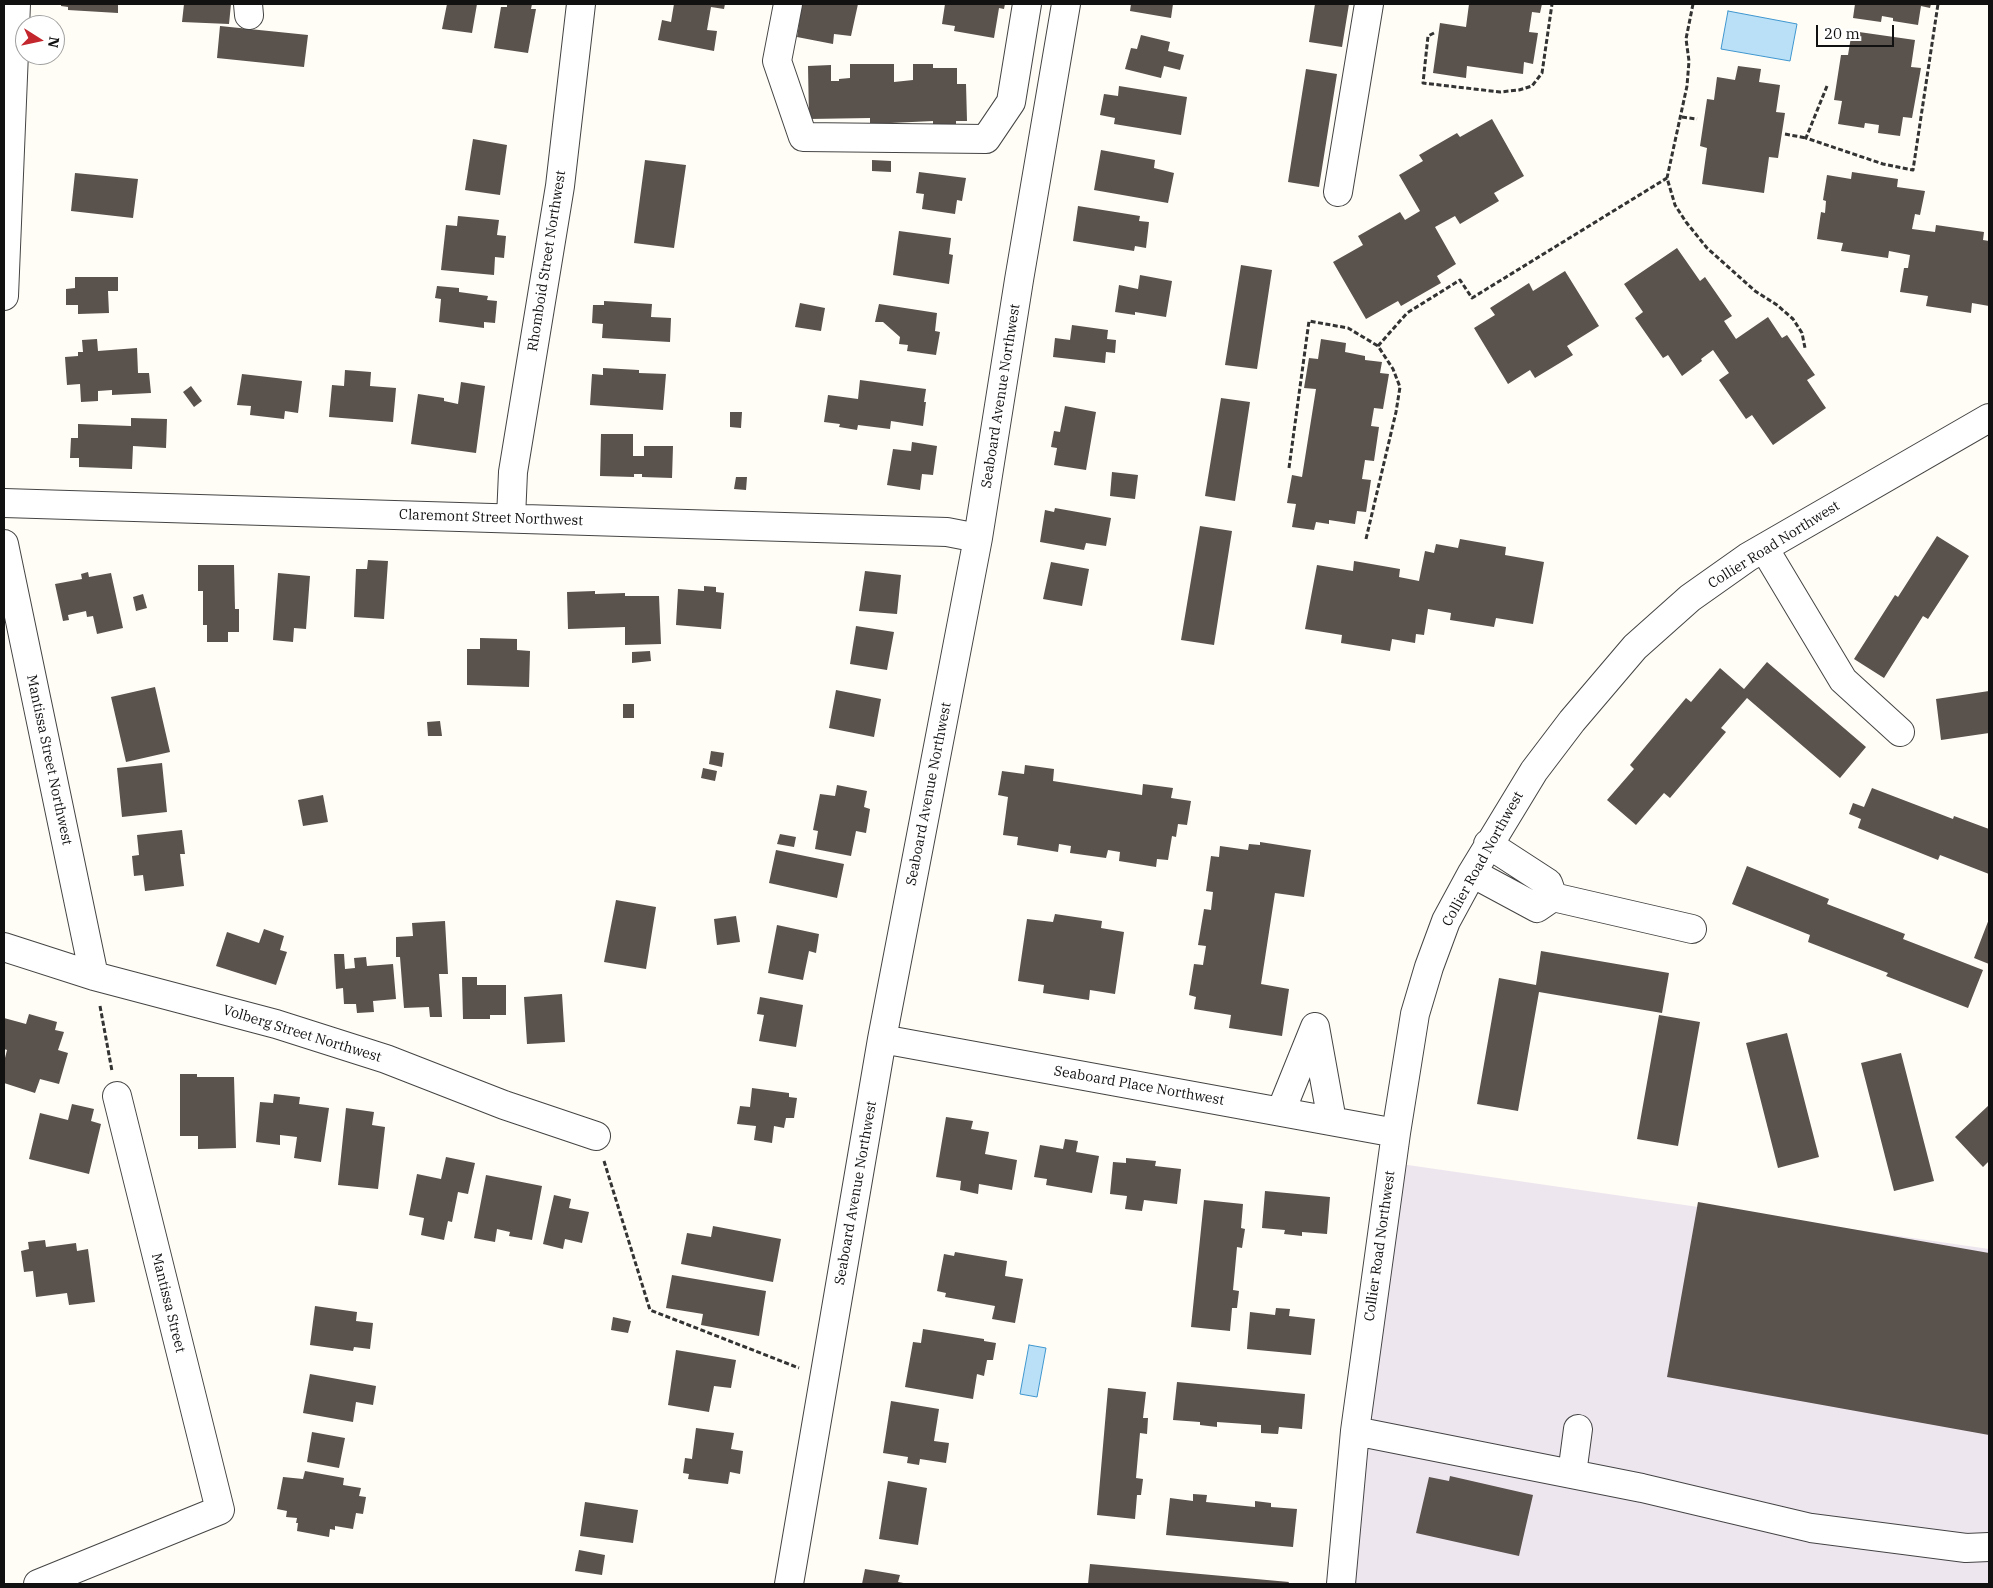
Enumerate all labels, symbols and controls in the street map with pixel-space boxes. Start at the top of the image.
north arrow [15,15,65,65]
scale bar [1818,15,1896,47]
text: 20 m [1824,24,1860,43]
text: N [44,35,64,49]
street label: Rhomboid Street Northwest [524,169,570,353]
street label: Seaboard Avenue Northwest [978,303,1024,489]
street label: Collier Road Northwest [1705,498,1843,592]
street label: Claremont Street Northwest [399,506,583,530]
street label: Mantissa Street Northwest [23,673,75,847]
street label: Seaboard Avenue Northwest [903,701,955,887]
street label: Collier Road Northwest [1439,789,1527,929]
street label: Volberg Street Northwest [221,1002,383,1066]
street label: Seaboard Place Northwest [1053,1063,1225,1109]
street label: Seaboard Avenue Northwest [832,1100,880,1286]
street label: Collier Road Northwest [1361,1170,1399,1322]
street label: Mantissa Street [148,1252,188,1354]

